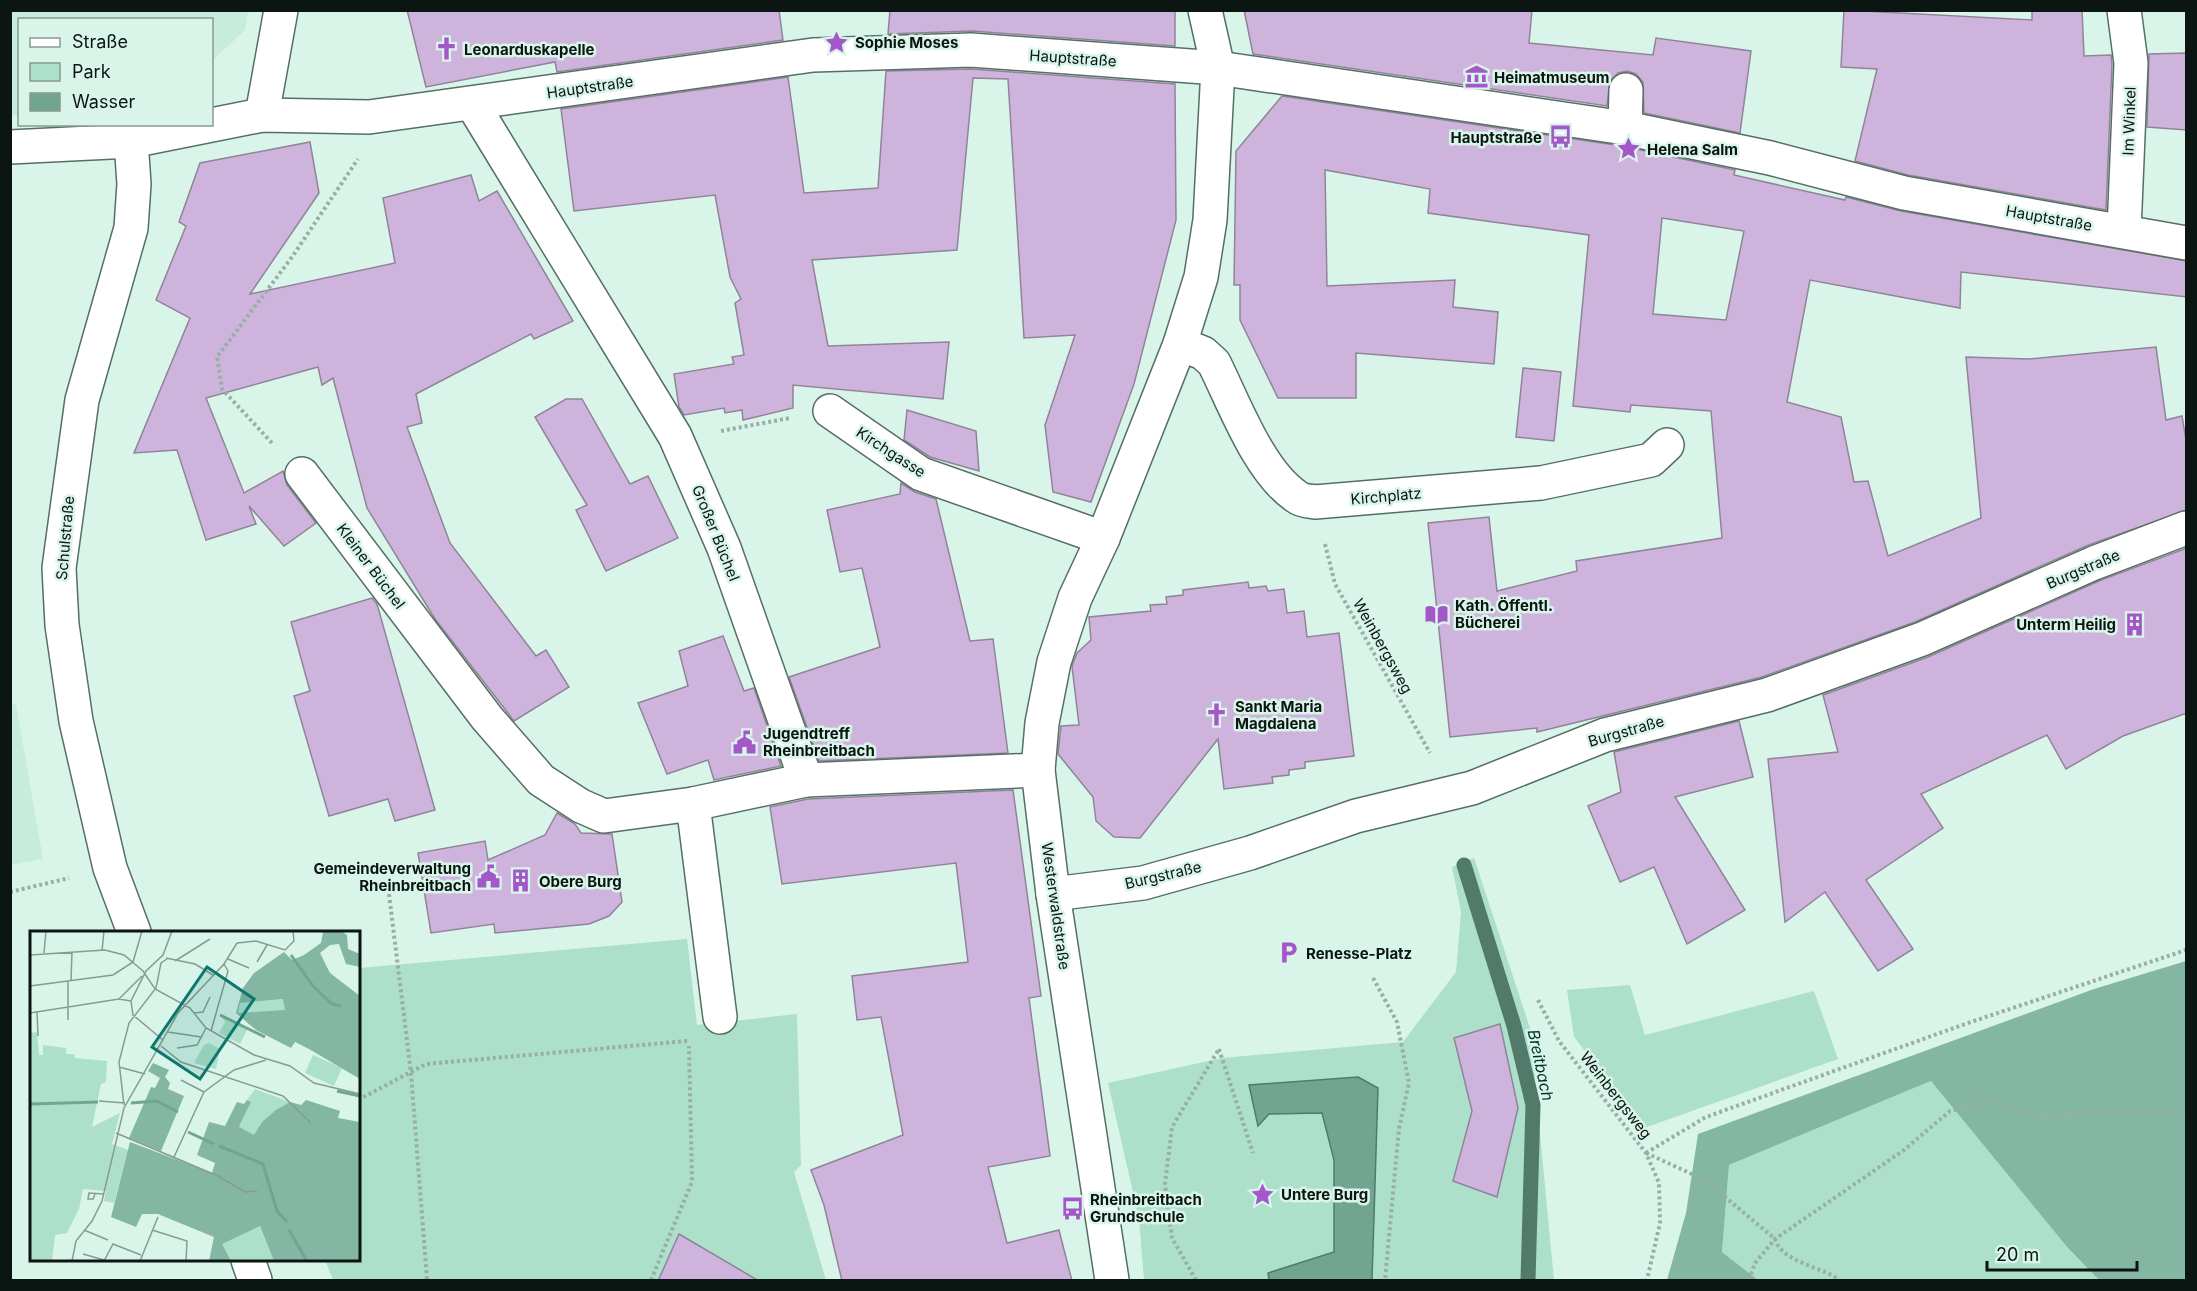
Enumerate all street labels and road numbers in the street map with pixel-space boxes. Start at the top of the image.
street label: Hauptstraße [1029,45,1117,71]
street label: Hauptstraße [545,72,635,102]
street label: Im Winkel [2118,86,2140,156]
street label: Hauptstraße [2004,201,2094,235]
street label: Kirchgasse [853,423,929,481]
street label: Großer Büchel [688,482,744,584]
street label: Kirchplatz [1350,483,1422,509]
street label: Schulstraße [52,495,78,581]
street label: Kleiner Büchel [333,520,409,612]
street label: Burgstraße [2043,545,2123,593]
street label: Weinbergsweg [1349,595,1417,697]
street label: Burgstraße [1586,711,1666,751]
street label: Westerwaldstraße [1038,841,1074,971]
street label: Burgstraße [1123,857,1203,893]
street label: Weinbergsweg [1576,1048,1656,1142]

